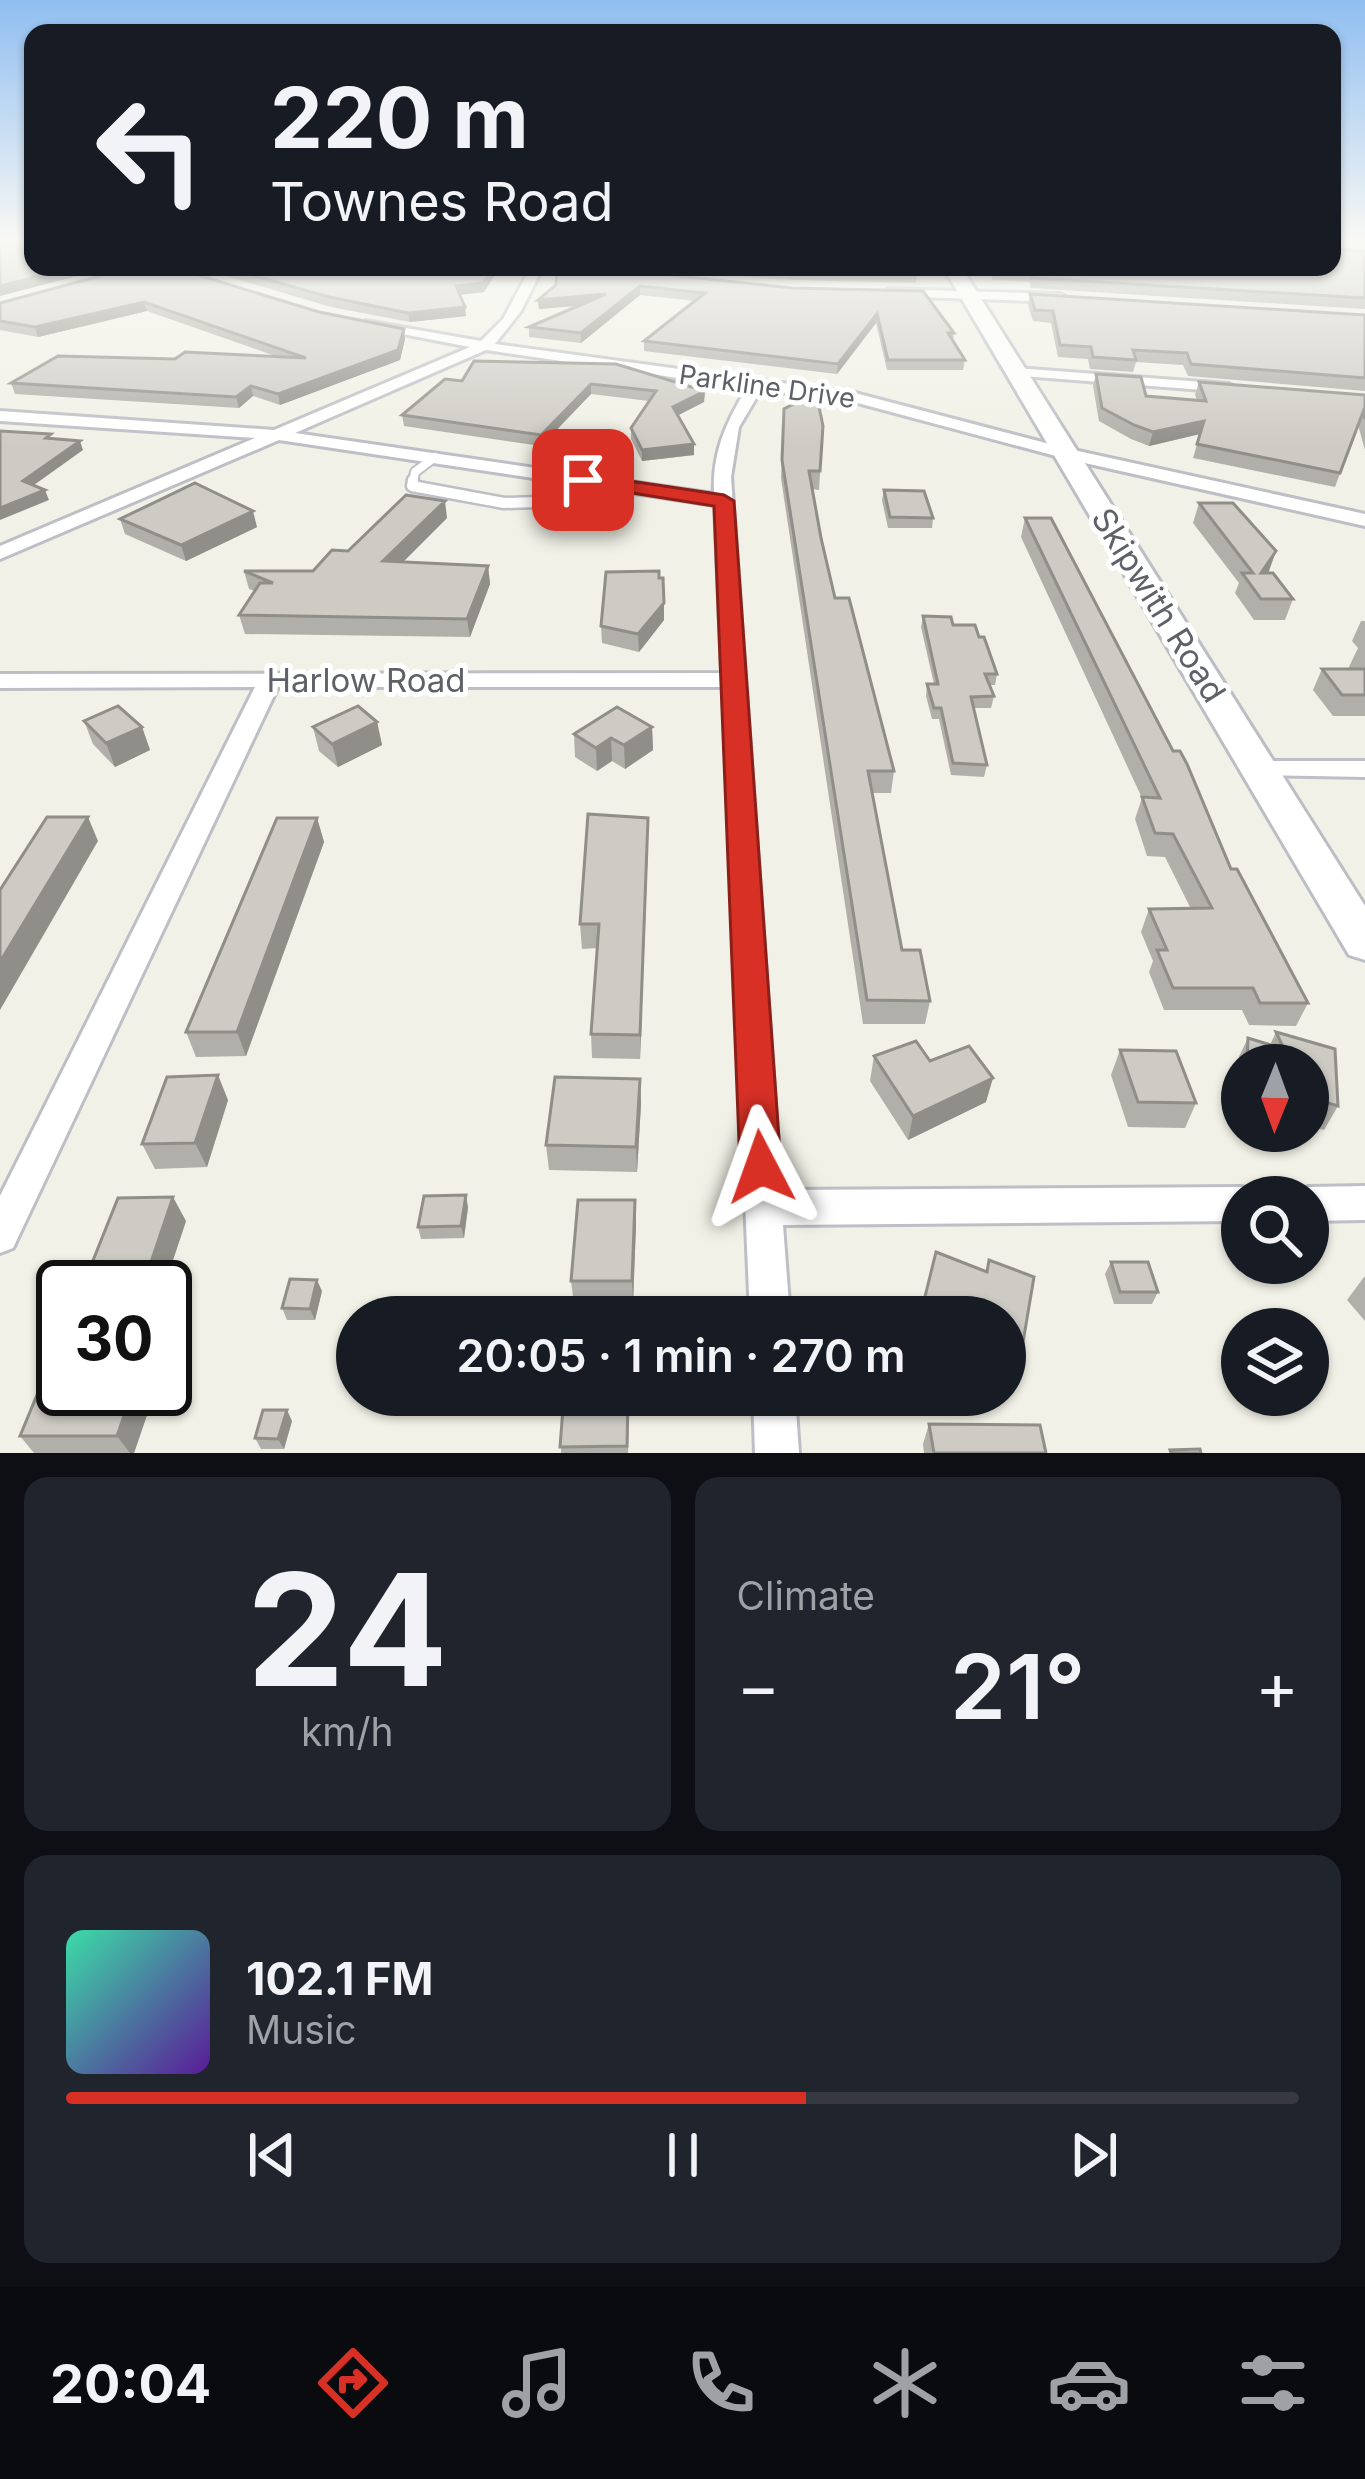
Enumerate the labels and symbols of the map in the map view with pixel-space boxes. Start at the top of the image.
street label: Parkline Drive [677,358,857,415]
pin [532,429,634,531]
street label: Skipwith Road [1083,501,1235,709]
street label: Harlow Road [266,660,466,700]
north arrow [1221,1044,1329,1152]
position arrow [698,1104,824,1230]
speed limit sign: 30 [36,1260,192,1416]

